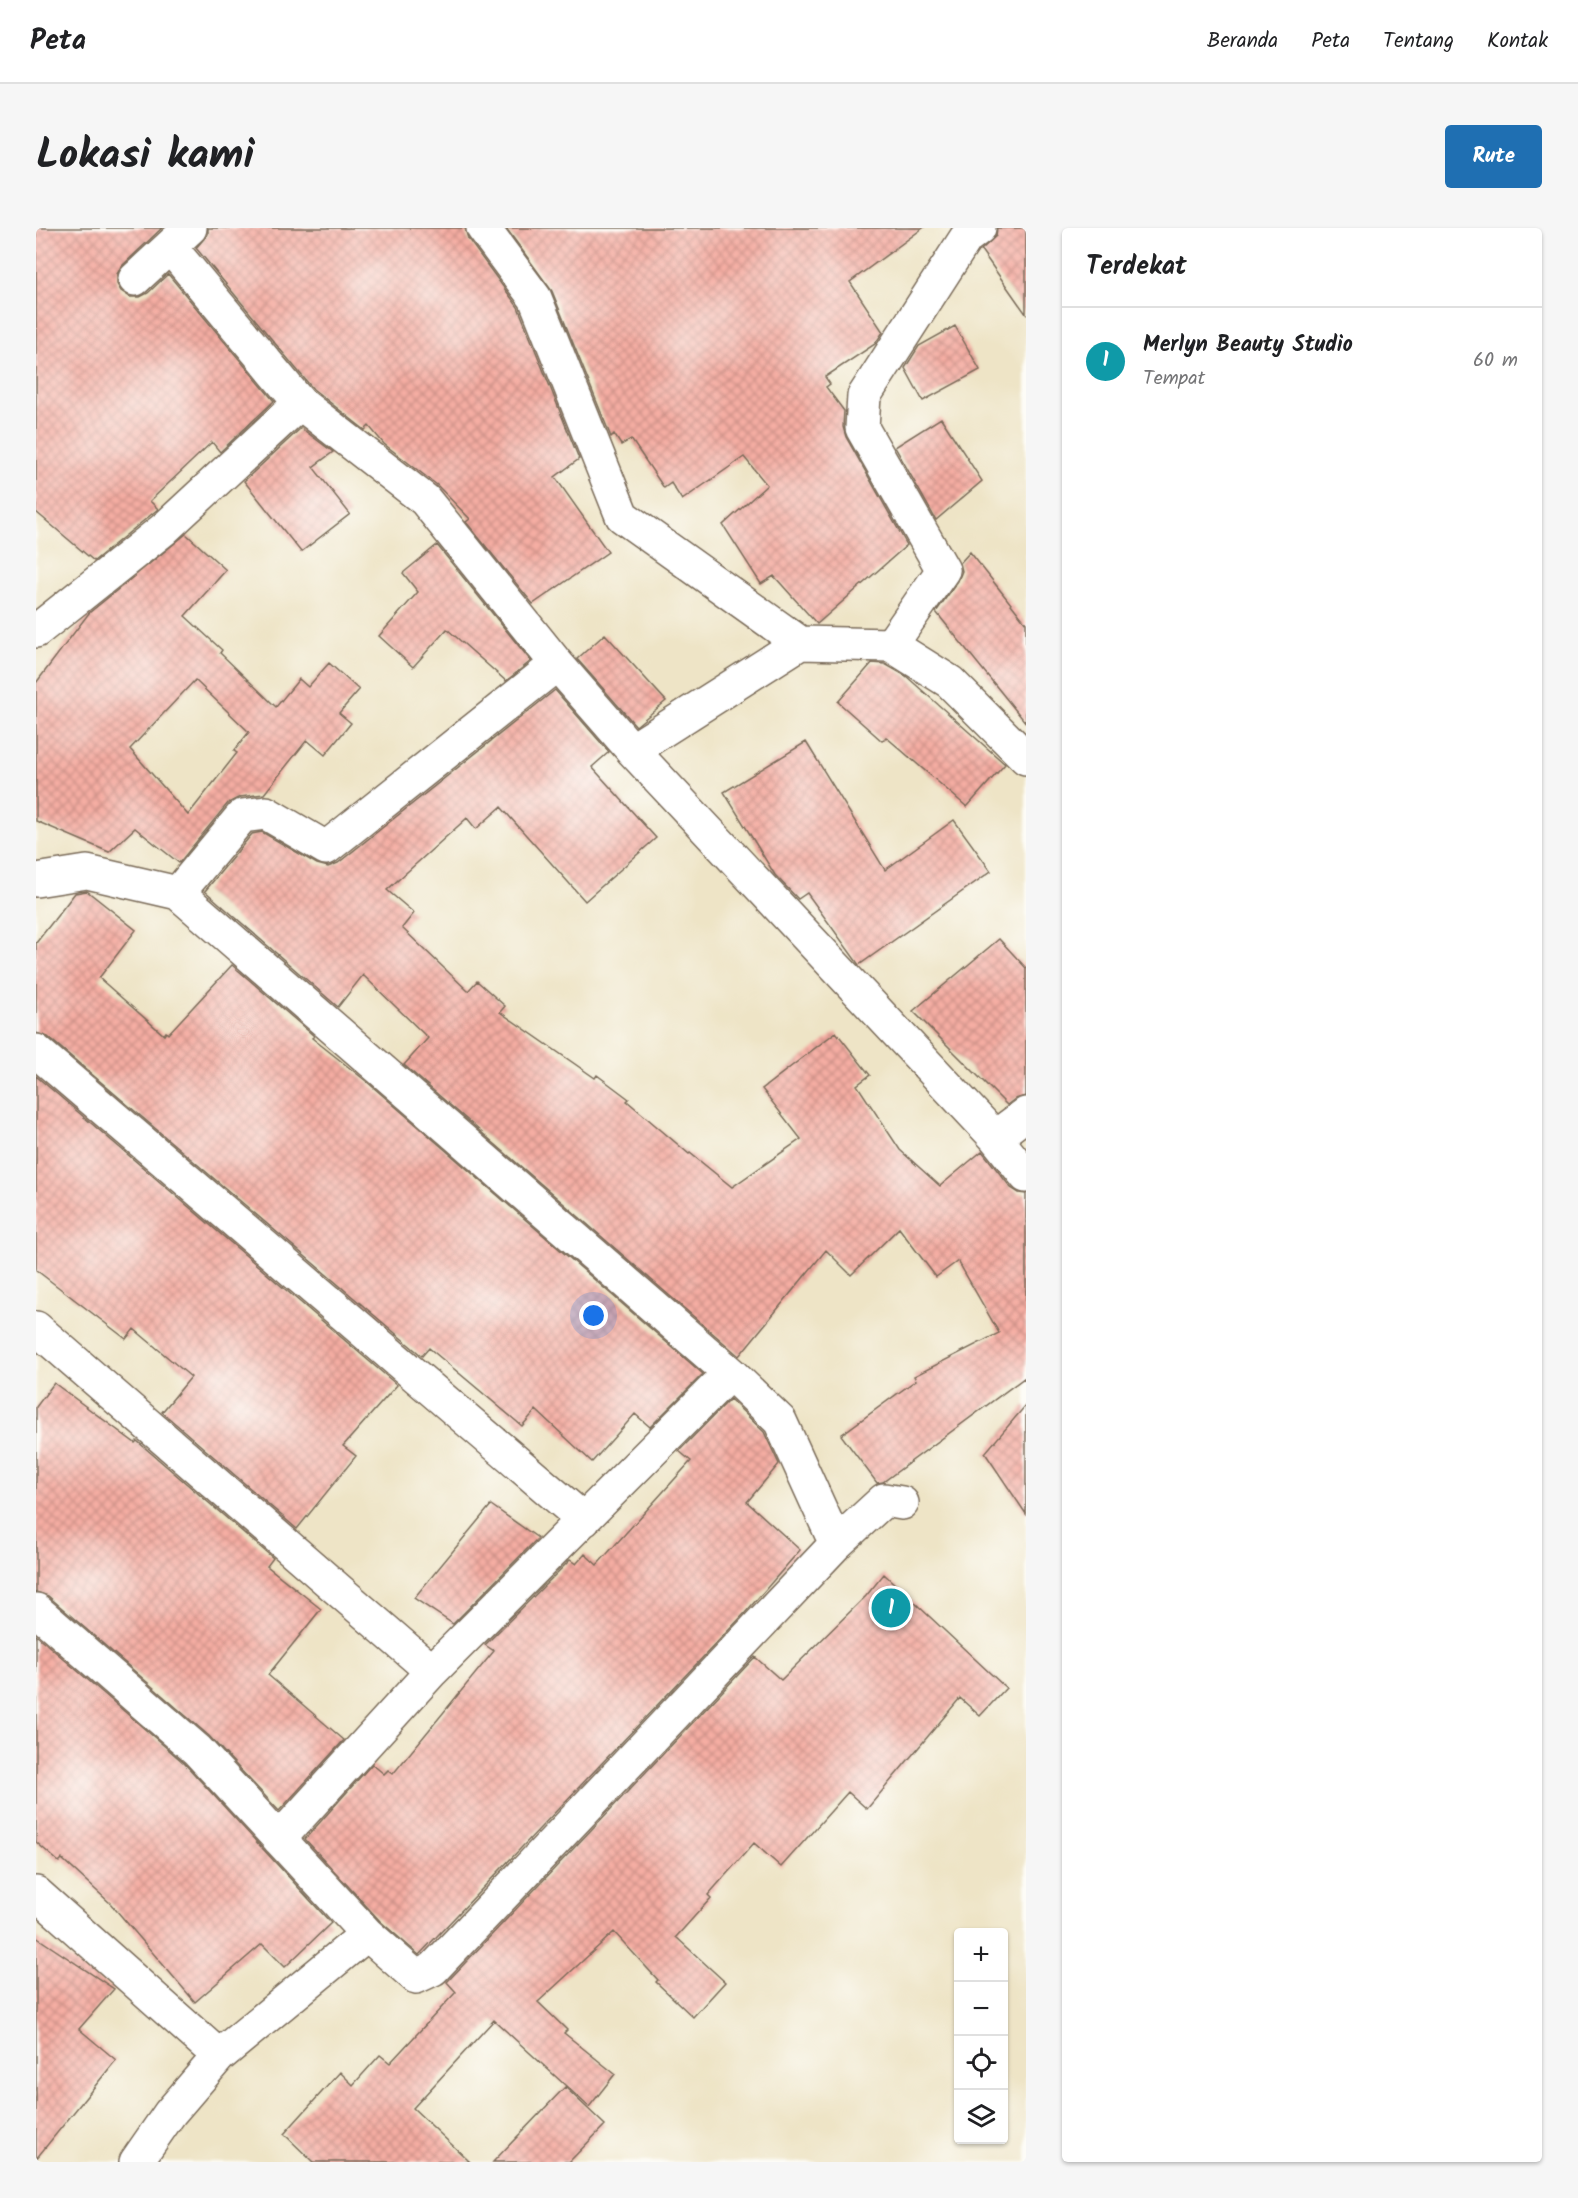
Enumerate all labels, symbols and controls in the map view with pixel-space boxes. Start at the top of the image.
text: Peta [30,19,86,64]
text: Beranda [1207,25,1278,58]
text: Peta [1311,25,1350,58]
text: Tentang [1383,25,1454,58]
text: Kontak [1487,25,1548,58]
text: Lokasi kami [36,123,254,190]
button: Rute [1445,125,1542,188]
text: Terdekat [1086,246,1187,288]
text: Merlyn Beauty Studio [1143,328,1353,363]
text: 1 [1102,345,1109,377]
text: 60 m [1473,345,1518,377]
text: Tempat [1143,363,1205,395]
your location [579,1301,608,1330]
pin: 1 [872,1586,910,1630]
map controls [954,1928,1008,2144]
button: + [954,1928,1008,1982]
button: − [954,1982,1008,2036]
button: locate [954,2036,1008,2090]
button: layers [954,2090,1008,2144]

